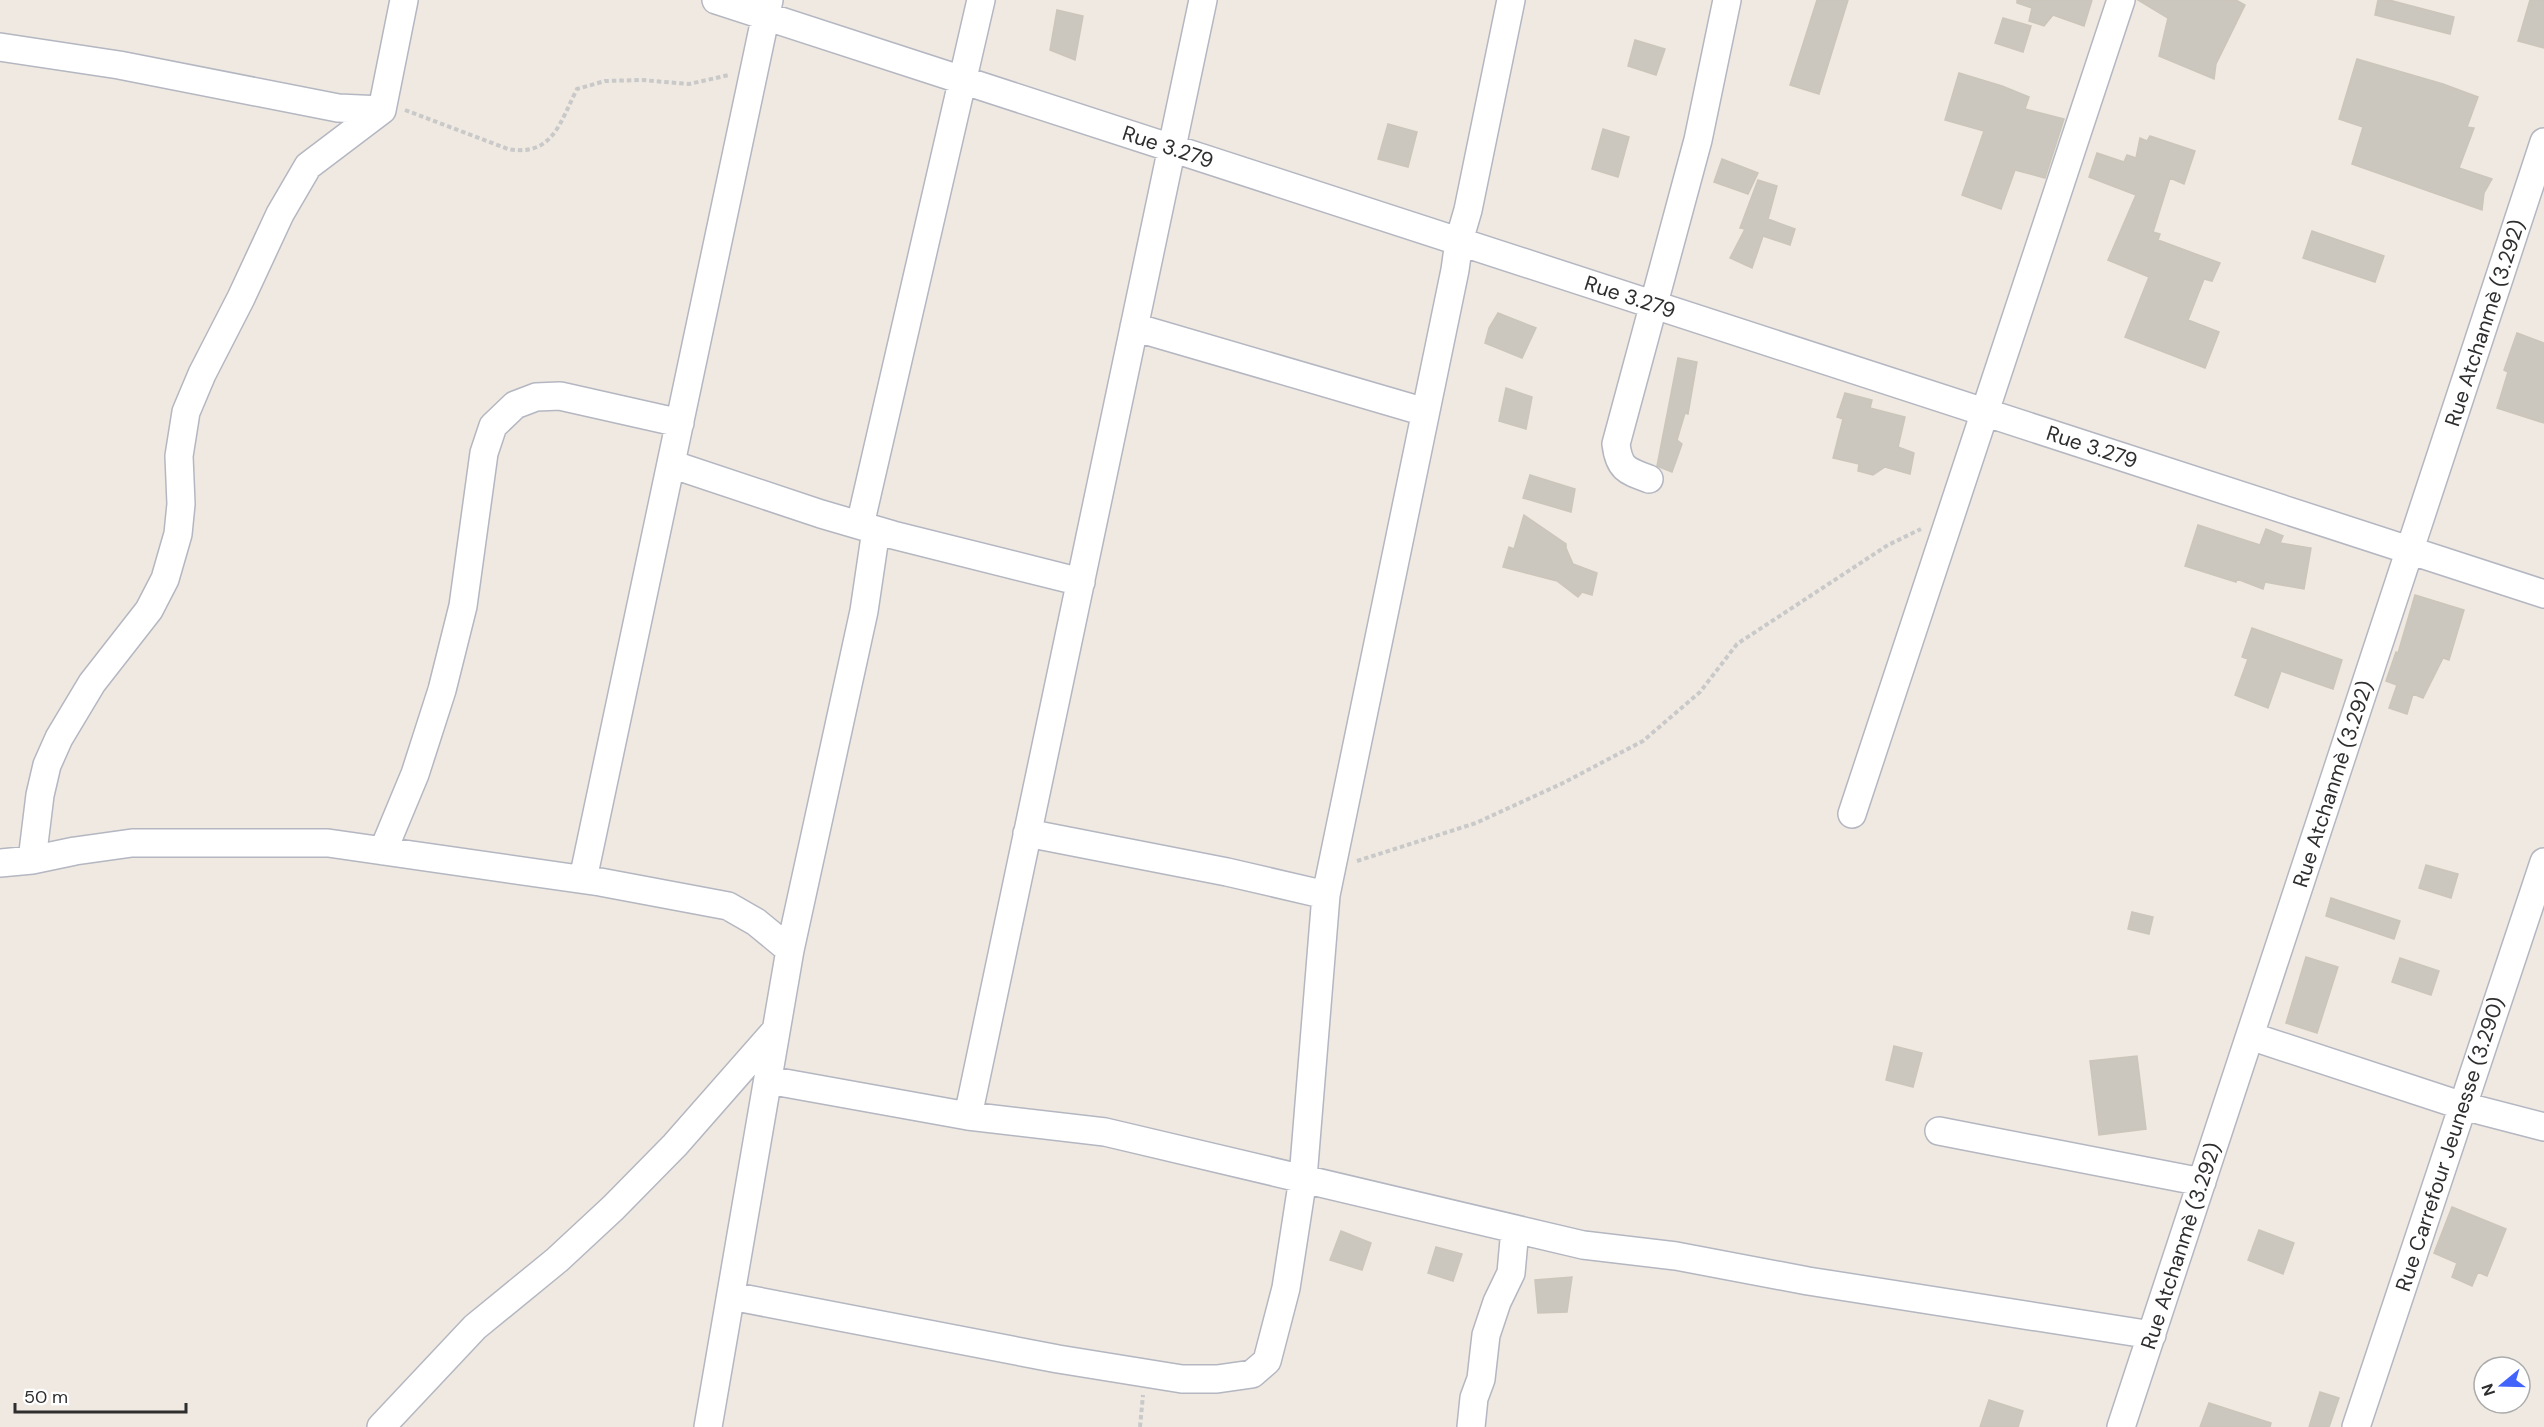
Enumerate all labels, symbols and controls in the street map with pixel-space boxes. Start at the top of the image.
street label: Rue 3.279 [1119,119,1217,175]
street label: Rue Atchanmè (3.292) [2438,216,2532,430]
street label: Rue 3.279 [1581,269,1679,325]
street label: Rue 3.279 [2043,419,2141,475]
street label: Rue Atchanmè (3.292) [2286,677,2380,891]
street label: Rue Carrefour Jeunesse (3.290) [2389,993,2511,1295]
street label: Rue Atchanmè (3.292) [2134,1139,2228,1353]
north arrow [2472,1355,2532,1415]
scale bar [15,1376,186,1414]
text: N [2476,1381,2500,1399]
text: 50 m [24,1385,68,1409]

